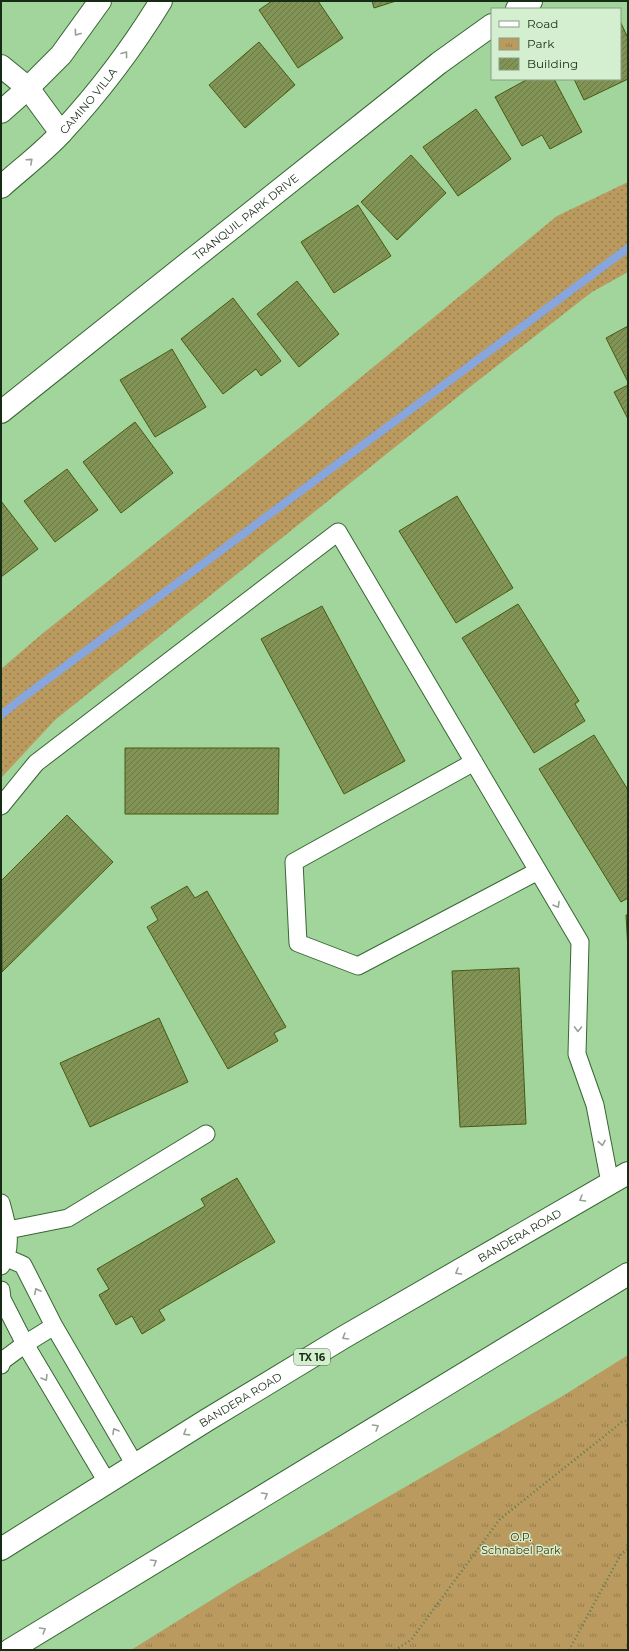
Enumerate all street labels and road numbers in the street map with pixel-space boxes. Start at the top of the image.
street label: CAMINO VILLA [57,65,120,137]
street label: TRANQUIL PARK DRIVE [190,171,301,263]
street label: BANDERA ROAD [475,1206,564,1265]
road number: TX 16 [294,1349,330,1365]
street label: BANDERA ROAD [196,1369,284,1430]

